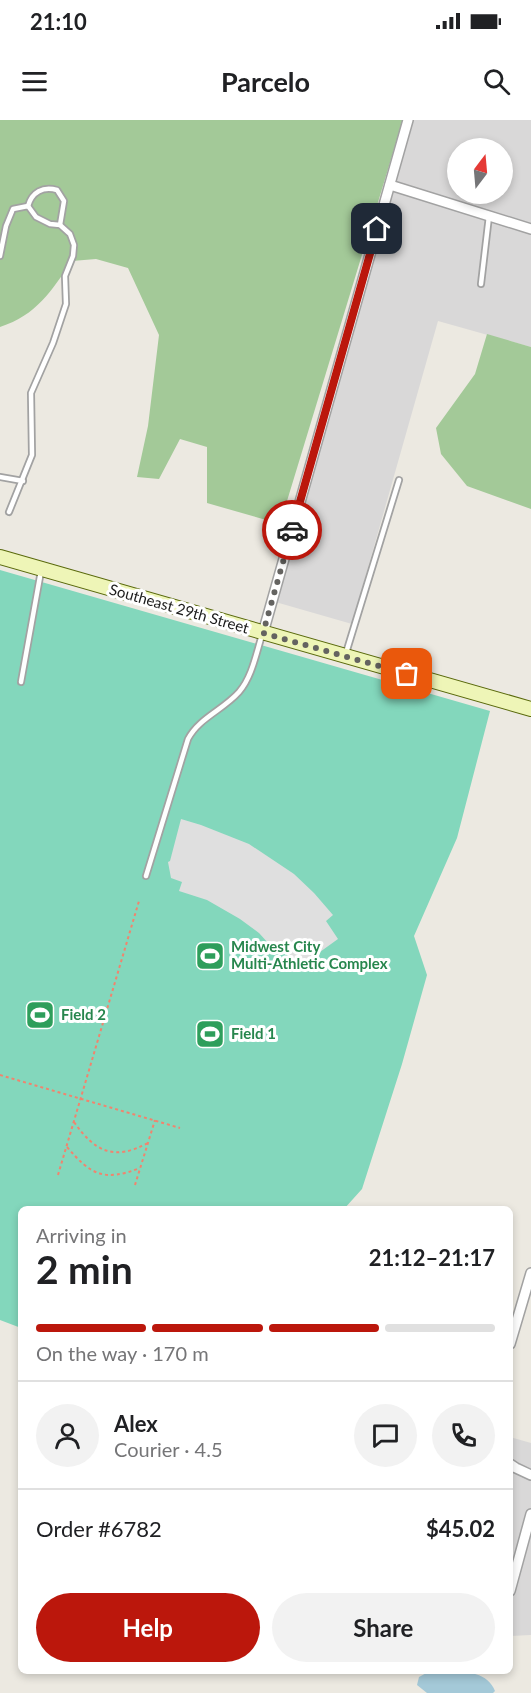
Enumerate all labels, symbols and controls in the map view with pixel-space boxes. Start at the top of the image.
text: 21:10 [30,8,87,35]
icon: menu [18,65,51,98]
text: Parcelo [221,65,310,98]
icon: search [480,65,513,98]
north arrow [447,138,513,204]
map controls [447,138,513,204]
pin [351,203,402,254]
icon: home [360,212,393,245]
courier [262,500,322,560]
icon: car [276,514,309,547]
street label: Southeast 29th Street [107,580,252,637]
pin [381,648,432,699]
icon: bag [390,657,423,690]
place label: Midwest City Multi-Athletic Complex [231,937,388,972]
sports icon: Midwest City Multi-Athletic Complex [194,940,226,972]
sports icon: Field 2 [24,999,56,1031]
place label: Field 2 [61,1005,106,1023]
sports icon: Field 1 [194,1018,226,1050]
place label: Field 1 [231,1024,276,1042]
text: Arriving in [36,1223,127,1247]
text: 21:12–21:17 [369,1244,495,1271]
text: 2 min [36,1246,133,1292]
text: On the way · 170 m [36,1341,209,1365]
button: person [36,1404,99,1467]
button: chat [354,1404,417,1467]
button: phone [432,1404,495,1467]
text: Alex [114,1410,158,1437]
text: Courier · 4.5 [114,1437,223,1461]
text: Order #6782 [36,1515,162,1542]
text: $45.02 [426,1515,495,1542]
button: Help [36,1593,260,1662]
button: Share [272,1593,495,1662]

